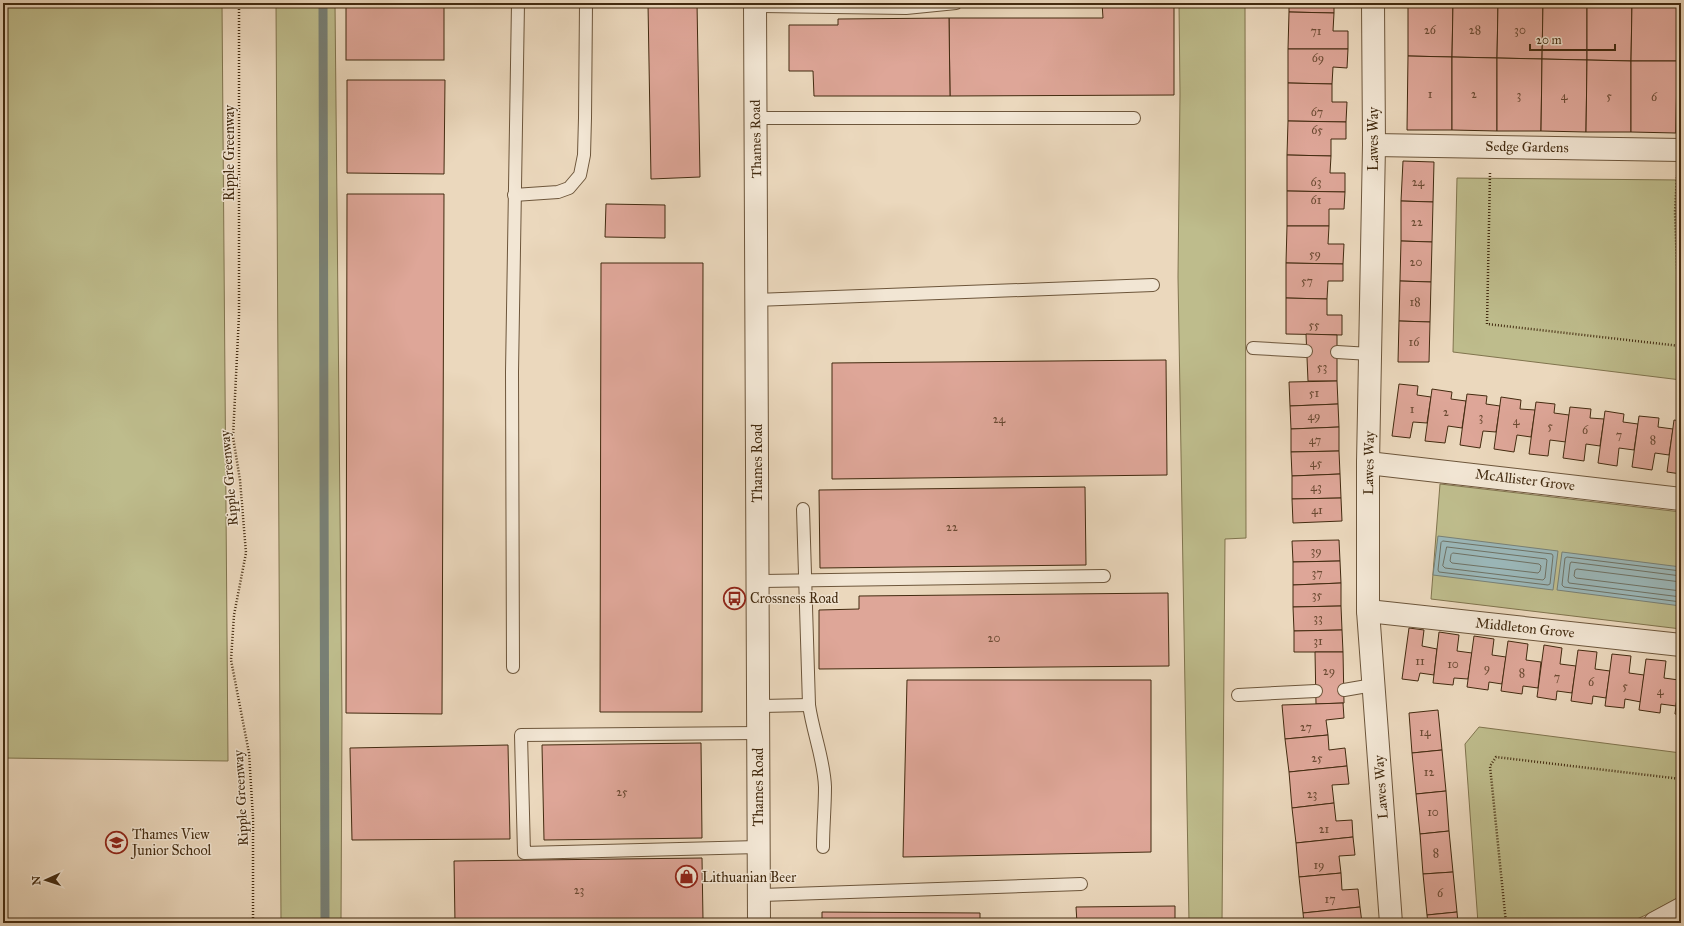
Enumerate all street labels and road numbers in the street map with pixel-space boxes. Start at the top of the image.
street label: Thames Road [747,99,765,179]
street label: Ripple Greenway [221,105,238,201]
street label: Lawes Way [1365,107,1382,171]
street label: Sedge Gardens [1485,138,1569,156]
street label: Thames Road [749,424,766,502]
street label: Ripple Greenway [216,429,242,527]
street label: Lawes Way [1360,430,1378,495]
street label: McAllister Grove [1474,465,1576,495]
street label: Middleton Grove [1475,614,1575,642]
street label: Thames Road [750,748,767,826]
street label: Ripple Greenway [230,749,252,846]
street label: Lawes Way [1370,754,1392,820]

